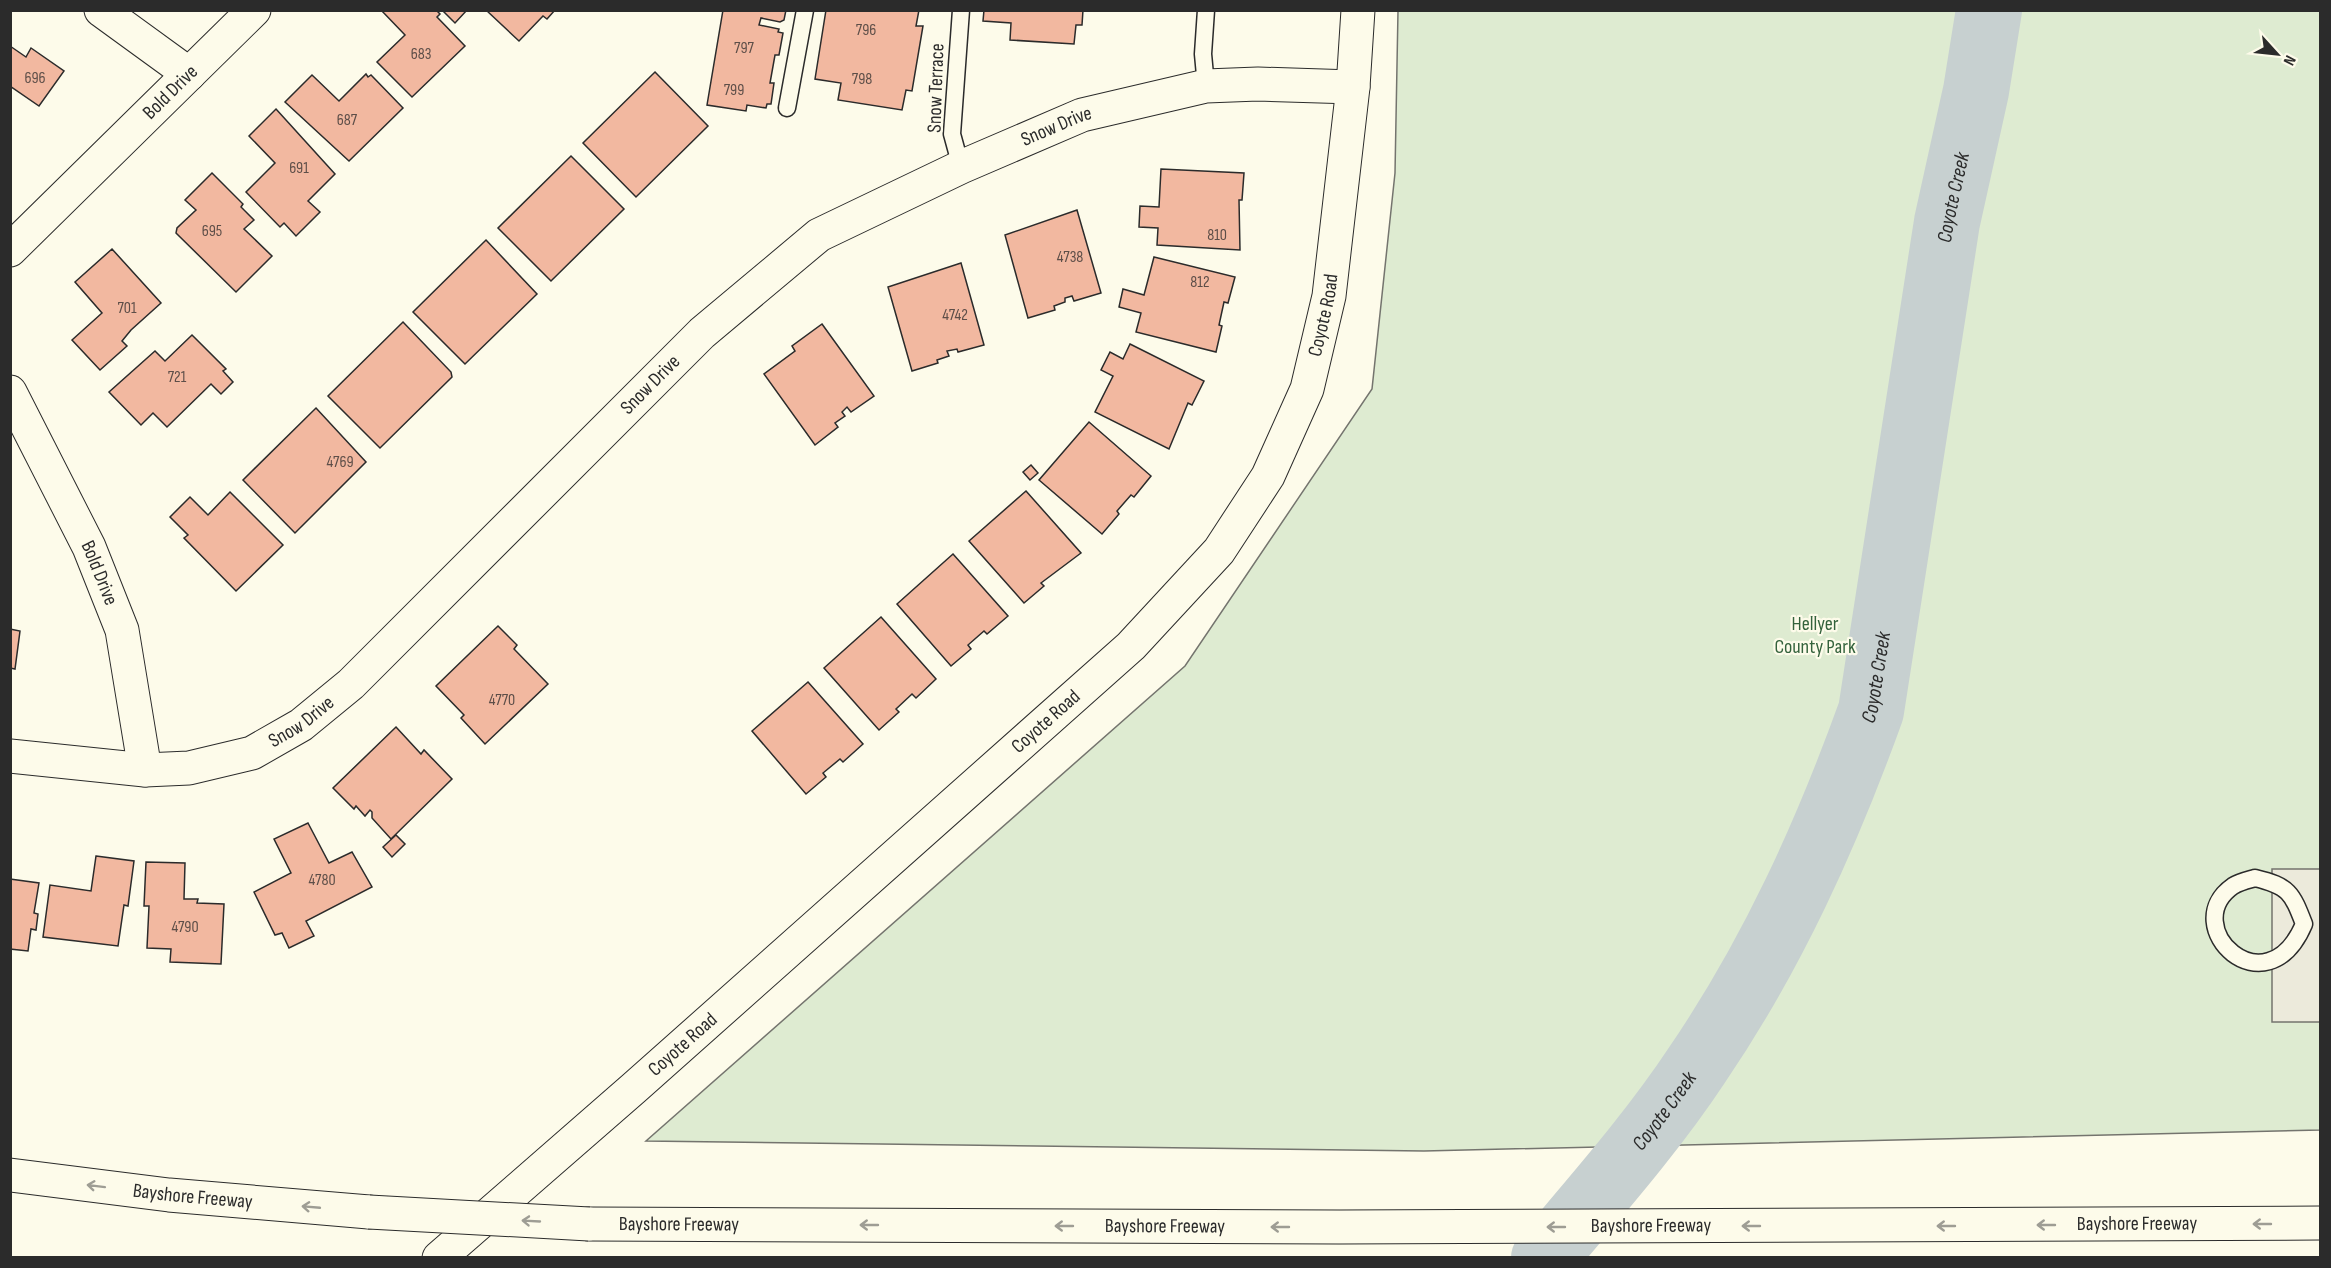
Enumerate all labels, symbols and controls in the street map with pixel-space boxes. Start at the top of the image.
house number: 796 [856,21,876,40]
north arrow [2247,24,2307,84]
house number: 797 [734,39,755,58]
street label: Snow Terrace [922,43,950,133]
house number: 683 [411,45,431,64]
text: N [2279,52,2299,68]
street label: Bold Drive [138,60,203,124]
house number: 696 [24,69,46,88]
house number: 798 [852,70,872,89]
house number: 799 [724,81,744,100]
street label: Snow Drive [1017,101,1094,152]
house number: 687 [337,111,358,130]
water label: Coyote Creek [1931,149,1975,244]
house number: 691 [289,159,309,178]
house number: 695 [202,222,222,241]
house number: 810 [1207,226,1227,245]
house number: 4738 [1057,248,1083,267]
house number: 812 [1190,273,1210,292]
street label: Coyote Road [1303,273,1343,359]
house number: 701 [117,299,137,318]
house number: 4742 [942,306,968,325]
street label: Snow Drive [615,350,685,420]
house number: 721 [168,368,187,387]
house number: 4769 [327,453,353,472]
street label: Bold Drive [76,536,123,609]
park label: Hellyer County Park [1774,612,1856,659]
water label: Coyote Creek [1855,629,1896,726]
street label: Coyote Road [1007,685,1085,759]
street label: Snow Drive [264,691,339,753]
house number: 4770 [489,691,515,710]
house number: 4780 [308,871,336,890]
house number: 4790 [171,918,199,937]
street label: Coyote Road [643,1008,722,1082]
water label: Coyote Creek [1627,1066,1702,1155]
street label: Bayshore Freeway [131,1179,254,1214]
one-way arrow [87,1180,106,1191]
one-way arrow [302,1201,321,1212]
street label: Bayshore Freeway [619,1212,739,1237]
street label: Bayshore Freeway [2077,1212,2197,1236]
street label: Bayshore Freeway [1591,1213,1711,1238]
street label: Bayshore Freeway [1105,1214,1225,1239]
one-way arrow [521,1216,541,1227]
one-way arrow [2253,1218,2273,1230]
one-way arrow [860,1219,880,1231]
one-way arrow [2037,1219,2057,1231]
one-way arrow [1055,1220,1075,1232]
one-way arrow [1741,1220,1761,1232]
one-way arrow [1936,1220,1956,1231]
one-way arrow [1271,1221,1291,1233]
one-way arrow [1546,1221,1566,1233]

